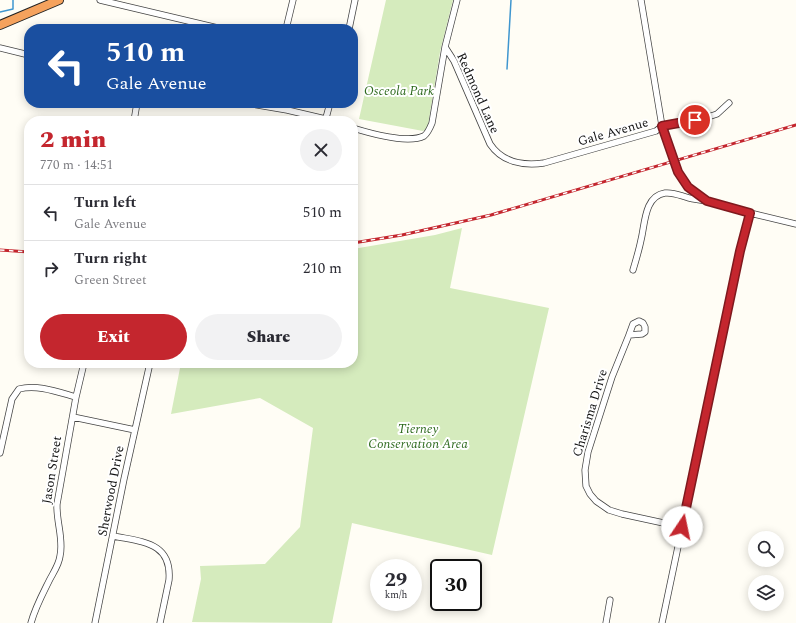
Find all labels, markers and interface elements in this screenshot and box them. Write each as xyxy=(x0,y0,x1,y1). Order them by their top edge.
text: 510 m xyxy=(106,31,185,74)
icon: left xyxy=(40,40,92,92)
street label: Redmond Lane xyxy=(451,49,505,137)
text: Gale Avenue xyxy=(106,70,206,97)
park label: Osceola Park xyxy=(364,81,434,101)
pin xyxy=(678,103,712,137)
icon: arrive xyxy=(684,109,706,131)
street label: Gale Avenue xyxy=(575,112,651,152)
text: 2 min xyxy=(40,122,106,158)
button: close xyxy=(300,129,342,171)
text: 770 m · 14:51 xyxy=(40,155,113,175)
text: Turn left xyxy=(74,191,136,214)
text: 510 m xyxy=(303,201,342,224)
icon: left xyxy=(40,202,62,224)
text: Gale Avenue xyxy=(74,214,147,234)
text: Turn right xyxy=(74,247,147,270)
text: 210 m xyxy=(303,257,342,280)
icon: right xyxy=(40,258,62,280)
text: Green Street xyxy=(74,270,147,290)
button: Exit xyxy=(40,314,187,360)
button: Share xyxy=(195,314,342,360)
street label: Charisma Drive xyxy=(567,367,613,459)
park label: Tierney Conservation Area xyxy=(368,419,468,454)
street label: Jason Street xyxy=(37,434,67,505)
street label: Sherwood Drive xyxy=(92,444,130,538)
position arrow xyxy=(661,506,703,548)
map controls xyxy=(748,531,784,611)
button: search xyxy=(748,531,784,567)
speed limit sign: 30 xyxy=(430,559,482,611)
text: 29 xyxy=(385,565,407,595)
button: layers xyxy=(748,575,784,611)
text: km/h xyxy=(385,587,407,603)

